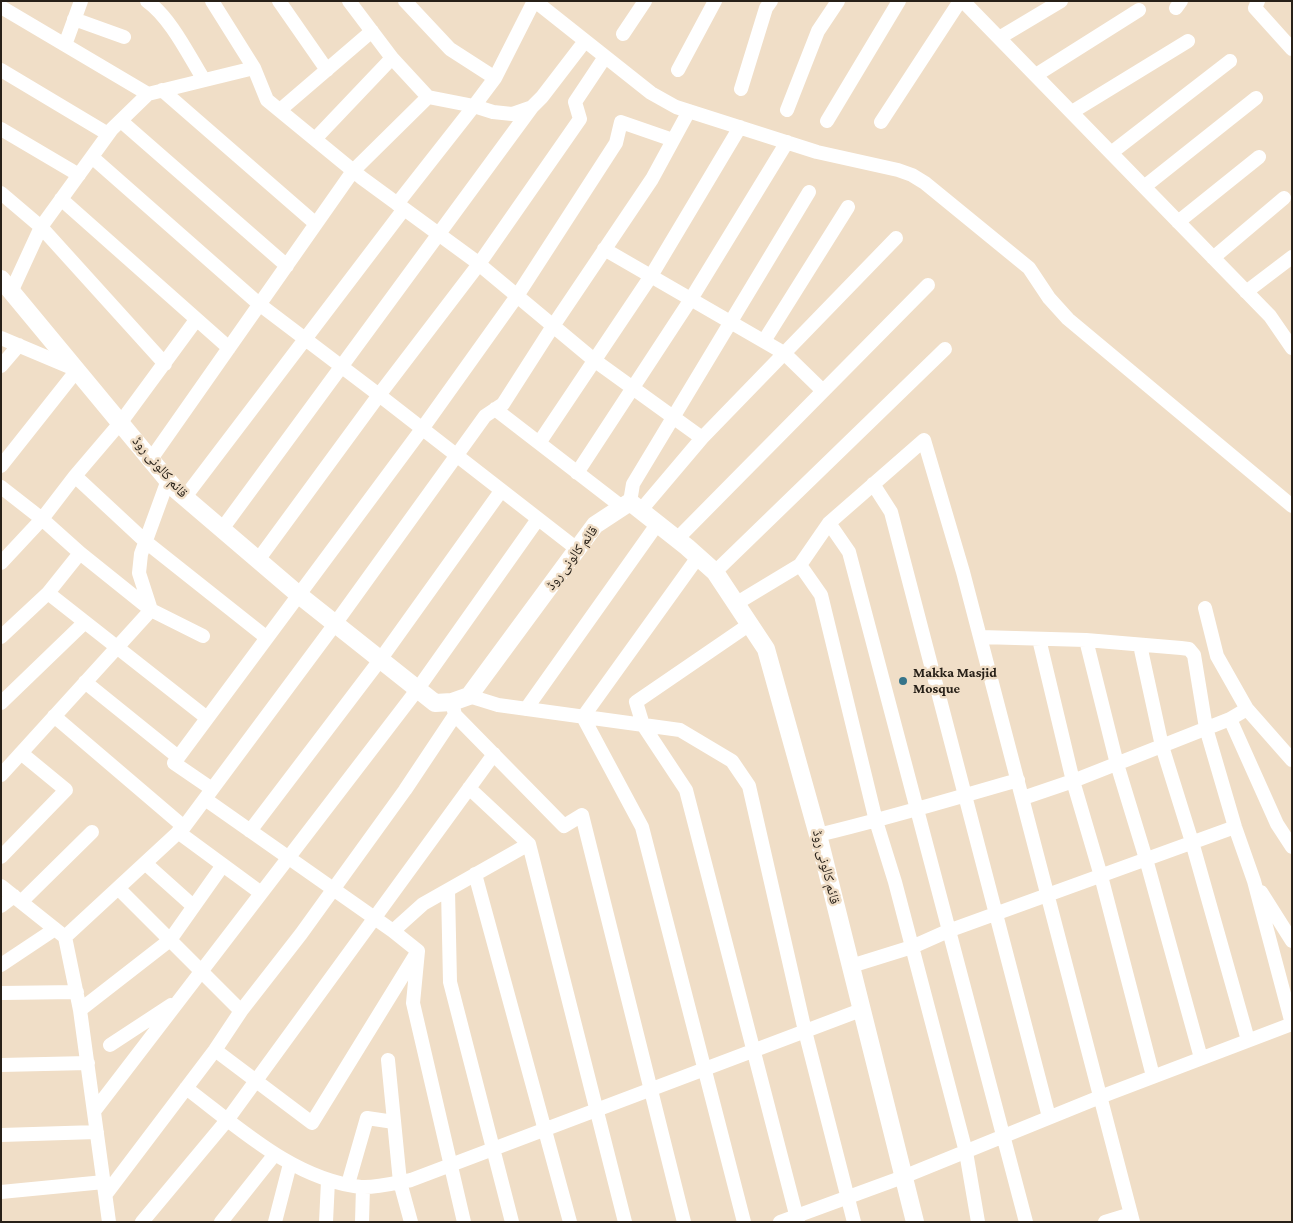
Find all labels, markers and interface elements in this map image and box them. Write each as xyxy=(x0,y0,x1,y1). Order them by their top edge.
street label: قائم کالونی روڈ xyxy=(129,433,191,501)
street label: قائم کالونی روڈ xyxy=(542,523,602,593)
place label: Makka Masjid Mosque xyxy=(913,665,997,698)
marker: Makka Masjid Mosque xyxy=(897,675,909,687)
street label: قائم کالونی روڈ xyxy=(809,828,843,906)

